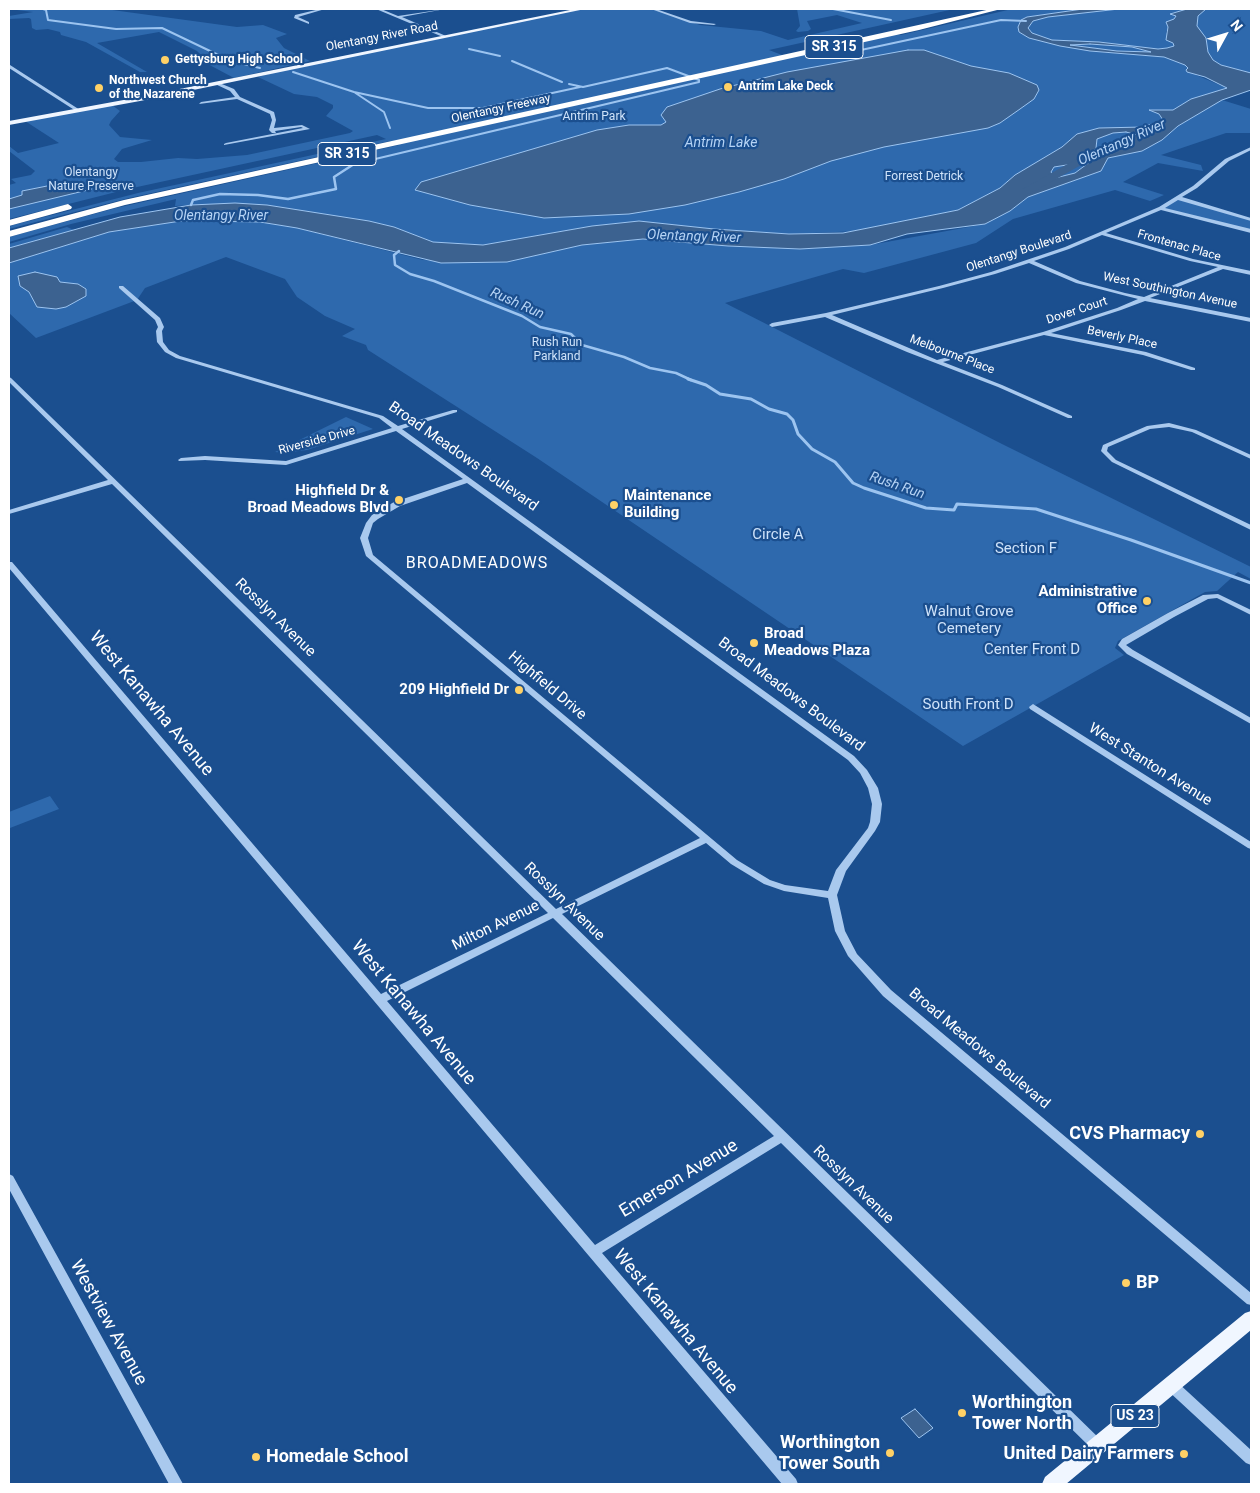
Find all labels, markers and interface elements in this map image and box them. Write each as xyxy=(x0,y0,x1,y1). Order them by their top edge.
north arrow xyxy=(1200,10,1250,60)
text: N xyxy=(1227,17,1246,34)
street label: Olentangy River Road xyxy=(325,19,439,55)
road number: SR 315 xyxy=(805,36,863,58)
place label: Gettysburg High School xyxy=(175,53,303,67)
marker: Gettysburg High School xyxy=(159,54,171,66)
place label: Northwest Church of the Nazarene xyxy=(109,74,207,102)
place label: Antrim Lake Deck xyxy=(738,80,833,94)
marker: Antrim Lake Deck xyxy=(722,81,734,93)
marker: Northwest Church of the Nazarene xyxy=(93,82,105,94)
street label: Olentangy Freeway xyxy=(450,91,552,127)
park label: Antrim Park xyxy=(562,110,626,124)
water label: Olentangy River xyxy=(1076,116,1168,170)
water label: Antrim Lake xyxy=(685,135,757,151)
road number: SR 315 xyxy=(318,142,376,166)
park label: Olentangy Nature Preserve xyxy=(48,166,134,194)
park label: Forrest Detrick xyxy=(885,170,963,184)
water label: Olentangy River xyxy=(174,208,268,224)
water label: Olentangy River xyxy=(647,227,741,247)
street label: Frontenac Place xyxy=(1136,227,1222,265)
street label: Olentangy Boulevard xyxy=(965,228,1073,276)
street label: West Southington Avenue xyxy=(1102,270,1238,312)
water label: Rush Run xyxy=(487,285,547,323)
street label: Dover Court xyxy=(1045,294,1109,328)
street label: Beverly Place xyxy=(1086,324,1158,352)
street label: Melbourne Place xyxy=(908,332,996,378)
park label: Rush Run Parkland xyxy=(532,336,582,364)
street label: Broad Meadows Boulevard xyxy=(385,398,541,516)
street label: Riverside Drive xyxy=(277,424,357,458)
water label: Rush Run xyxy=(867,469,927,503)
place label: Highfield Dr & Broad Meadows Blvd xyxy=(247,482,389,517)
place label: Maintenance Building xyxy=(624,487,711,522)
marker: Highfield Dr & Broad Meadows Blvd xyxy=(393,494,405,506)
marker: Maintenance Building xyxy=(608,499,620,511)
park label: Circle A xyxy=(752,526,804,544)
park label: Section F xyxy=(995,540,1057,558)
district label: BROADMEADOWS xyxy=(404,554,550,574)
street label: Rosslyn Avenue xyxy=(231,575,319,661)
place label: Administrative Office xyxy=(1038,583,1137,618)
marker: Administrative Office xyxy=(1141,595,1153,607)
park label: Walnut Grove Cemetery xyxy=(925,603,1013,638)
place label: Broad Meadows Plaza xyxy=(764,625,870,660)
street label: West Kanawha Avenue xyxy=(84,627,218,781)
street label: Broad Meadows Boulevard xyxy=(714,634,868,756)
marker: Broad Meadows Plaza xyxy=(748,637,760,649)
park label: Center Front D xyxy=(984,641,1080,659)
street label: Highfield Drive xyxy=(504,648,590,724)
place label: 209 Highfield Dr xyxy=(399,681,509,699)
marker: 209 Highfield Dr xyxy=(513,684,525,696)
park label: South Front D xyxy=(923,696,1013,714)
street label: West Stanton Avenue xyxy=(1085,720,1215,810)
street label: Rosslyn Avenue xyxy=(520,859,608,945)
street label: Milton Avenue xyxy=(449,897,543,955)
street label: West Kanawha Avenue xyxy=(346,936,480,1090)
street label: Broad Meadows Boulevard xyxy=(905,985,1053,1113)
place label: CVS Pharmacy xyxy=(1069,1123,1190,1145)
marker: CVS Pharmacy xyxy=(1194,1128,1206,1140)
street label: Emerson Avenue xyxy=(616,1135,742,1223)
street label: Rosslyn Avenue xyxy=(809,1142,897,1228)
street label: West Kanawha Avenue xyxy=(608,1245,742,1399)
street label: Westview Avenue xyxy=(65,1257,151,1389)
place label: BP xyxy=(1136,1272,1159,1294)
marker: BP xyxy=(1120,1277,1132,1289)
place label: Worthington Tower North xyxy=(972,1392,1072,1435)
road number: US 23 xyxy=(1111,1404,1159,1428)
marker: Worthington Tower North xyxy=(956,1407,968,1419)
place label: Worthington Tower South xyxy=(779,1432,880,1475)
place label: United Dairy Farmers xyxy=(1004,1443,1174,1465)
place label: Homedale School xyxy=(266,1446,409,1468)
marker: Worthington Tower South xyxy=(884,1447,896,1459)
marker: United Dairy Farmers xyxy=(1178,1448,1190,1460)
marker: Homedale School xyxy=(250,1451,262,1463)

